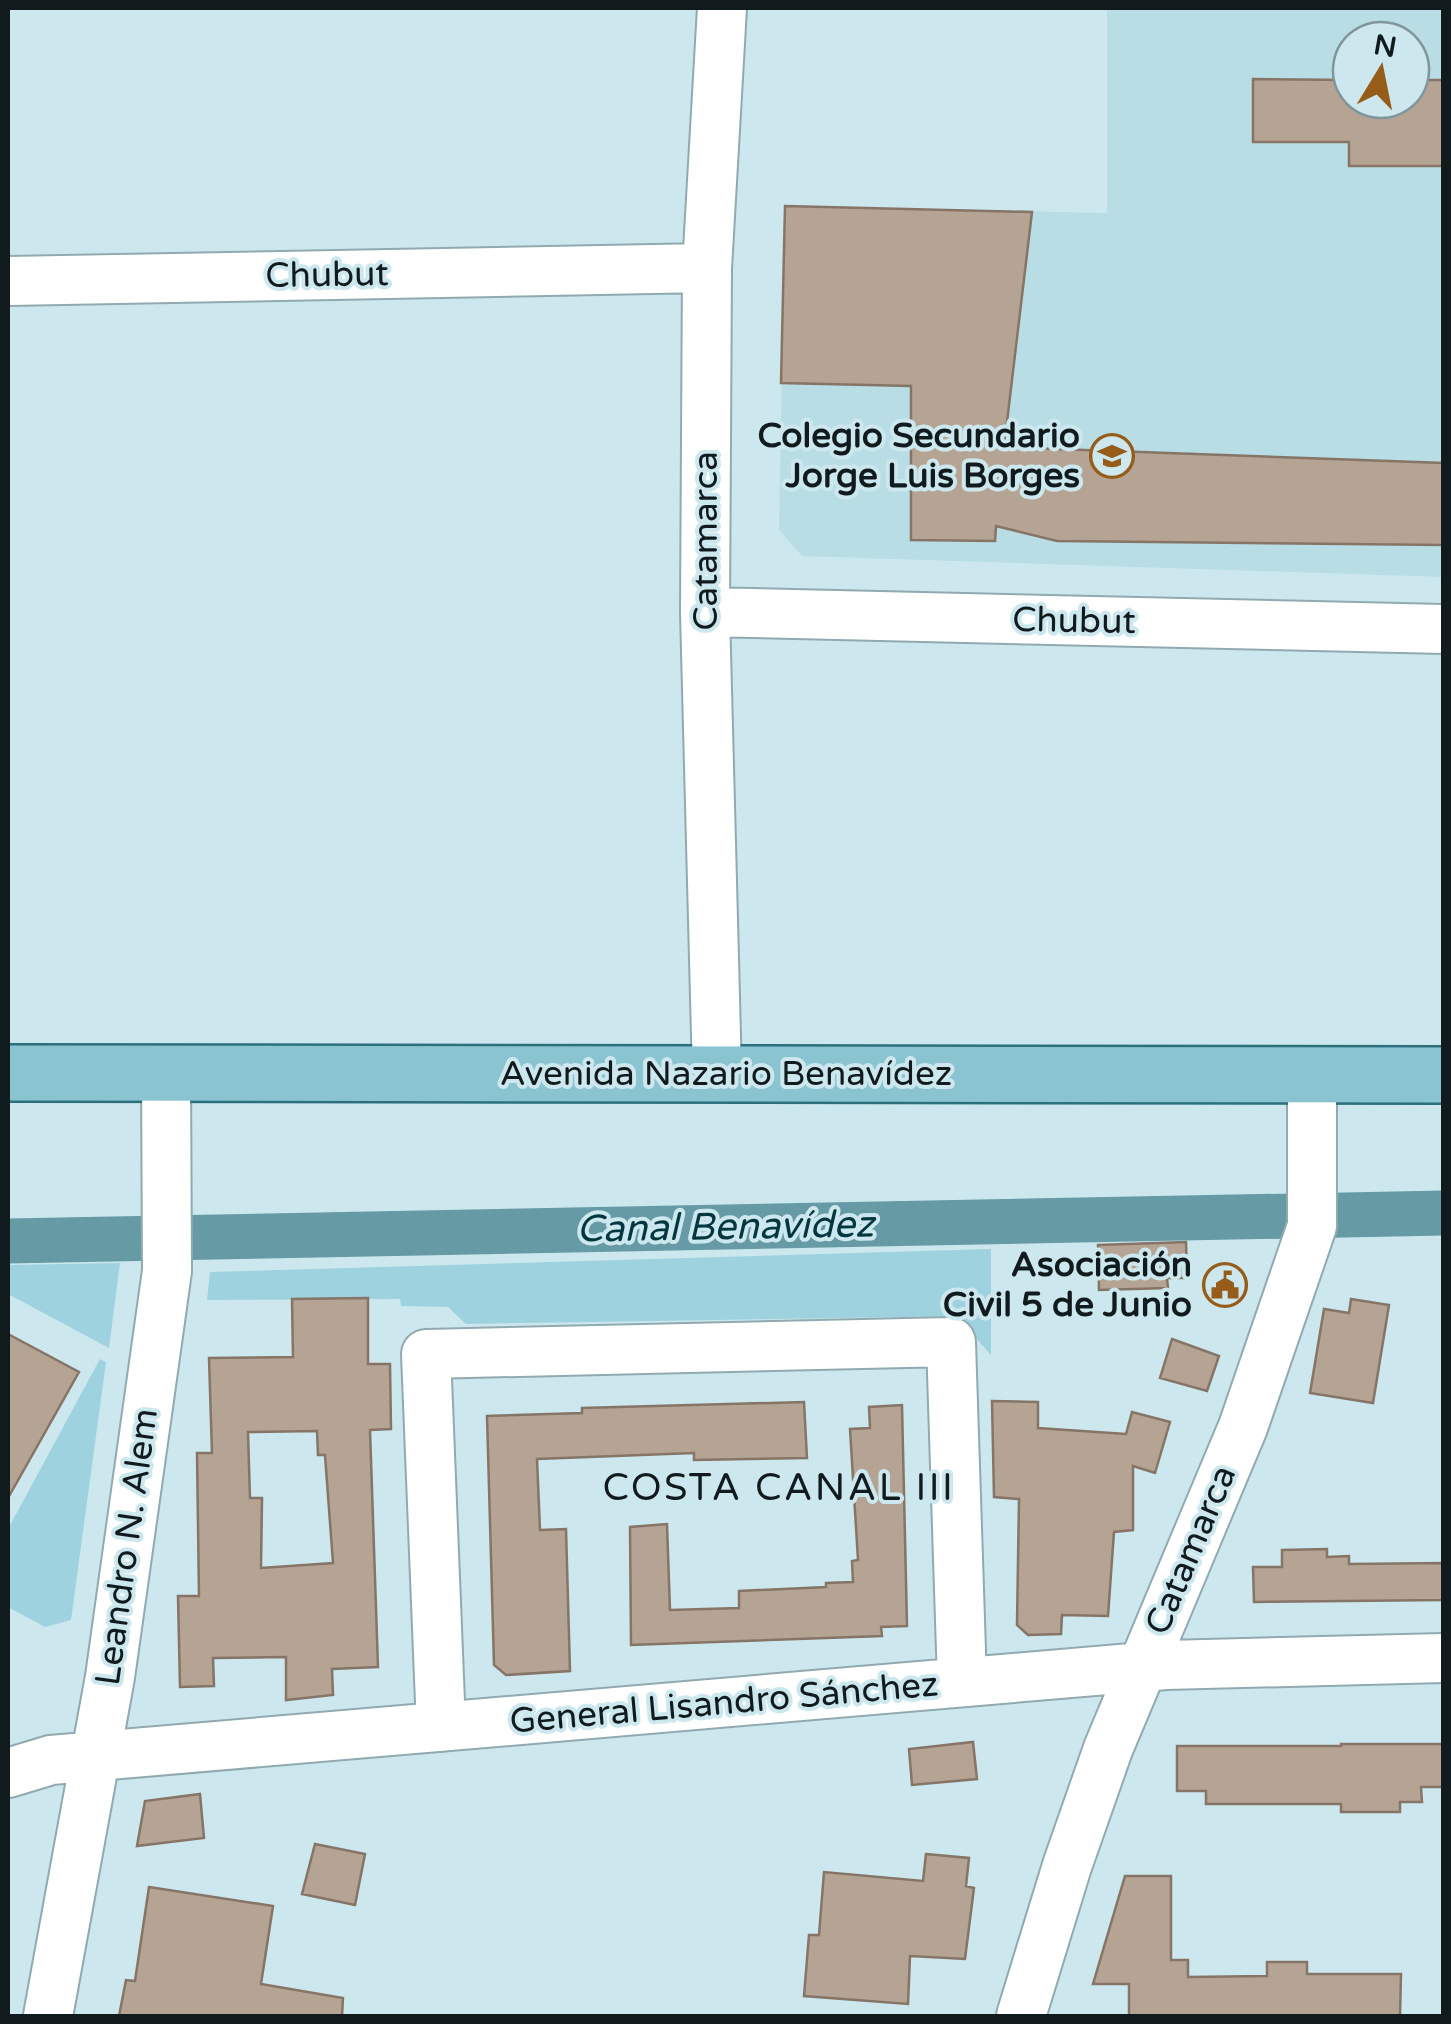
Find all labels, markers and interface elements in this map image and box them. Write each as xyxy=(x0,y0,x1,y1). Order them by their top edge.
north arrow xyxy=(1331,20,1431,120)
text: N xyxy=(1371,28,1399,65)
street label: Chubut xyxy=(265,253,389,297)
place label: Colegio Secundario Jorge Luis Borges xyxy=(757,415,1080,497)
school or university icon: Colegio Secundario Jorge Luis Borges xyxy=(1089,433,1135,479)
street label: Catamarca xyxy=(685,451,727,631)
street label: Chubut xyxy=(1012,599,1136,643)
street label: Avenida Nazario Benavídez xyxy=(500,1053,952,1095)
water label: Canal Benavídez xyxy=(576,1201,877,1253)
place label: Asociación Civil 5 de Junio xyxy=(943,1244,1192,1326)
public building icon: Asociación Civil 5 de Junio xyxy=(1202,1262,1248,1308)
street label: Leandro N. Alem xyxy=(87,1406,167,1688)
street label: Catamarca xyxy=(1137,1459,1245,1641)
district label: COSTA CANAL III xyxy=(603,1465,955,1511)
street label: General Lisandro Sánchez xyxy=(508,1663,940,1743)

